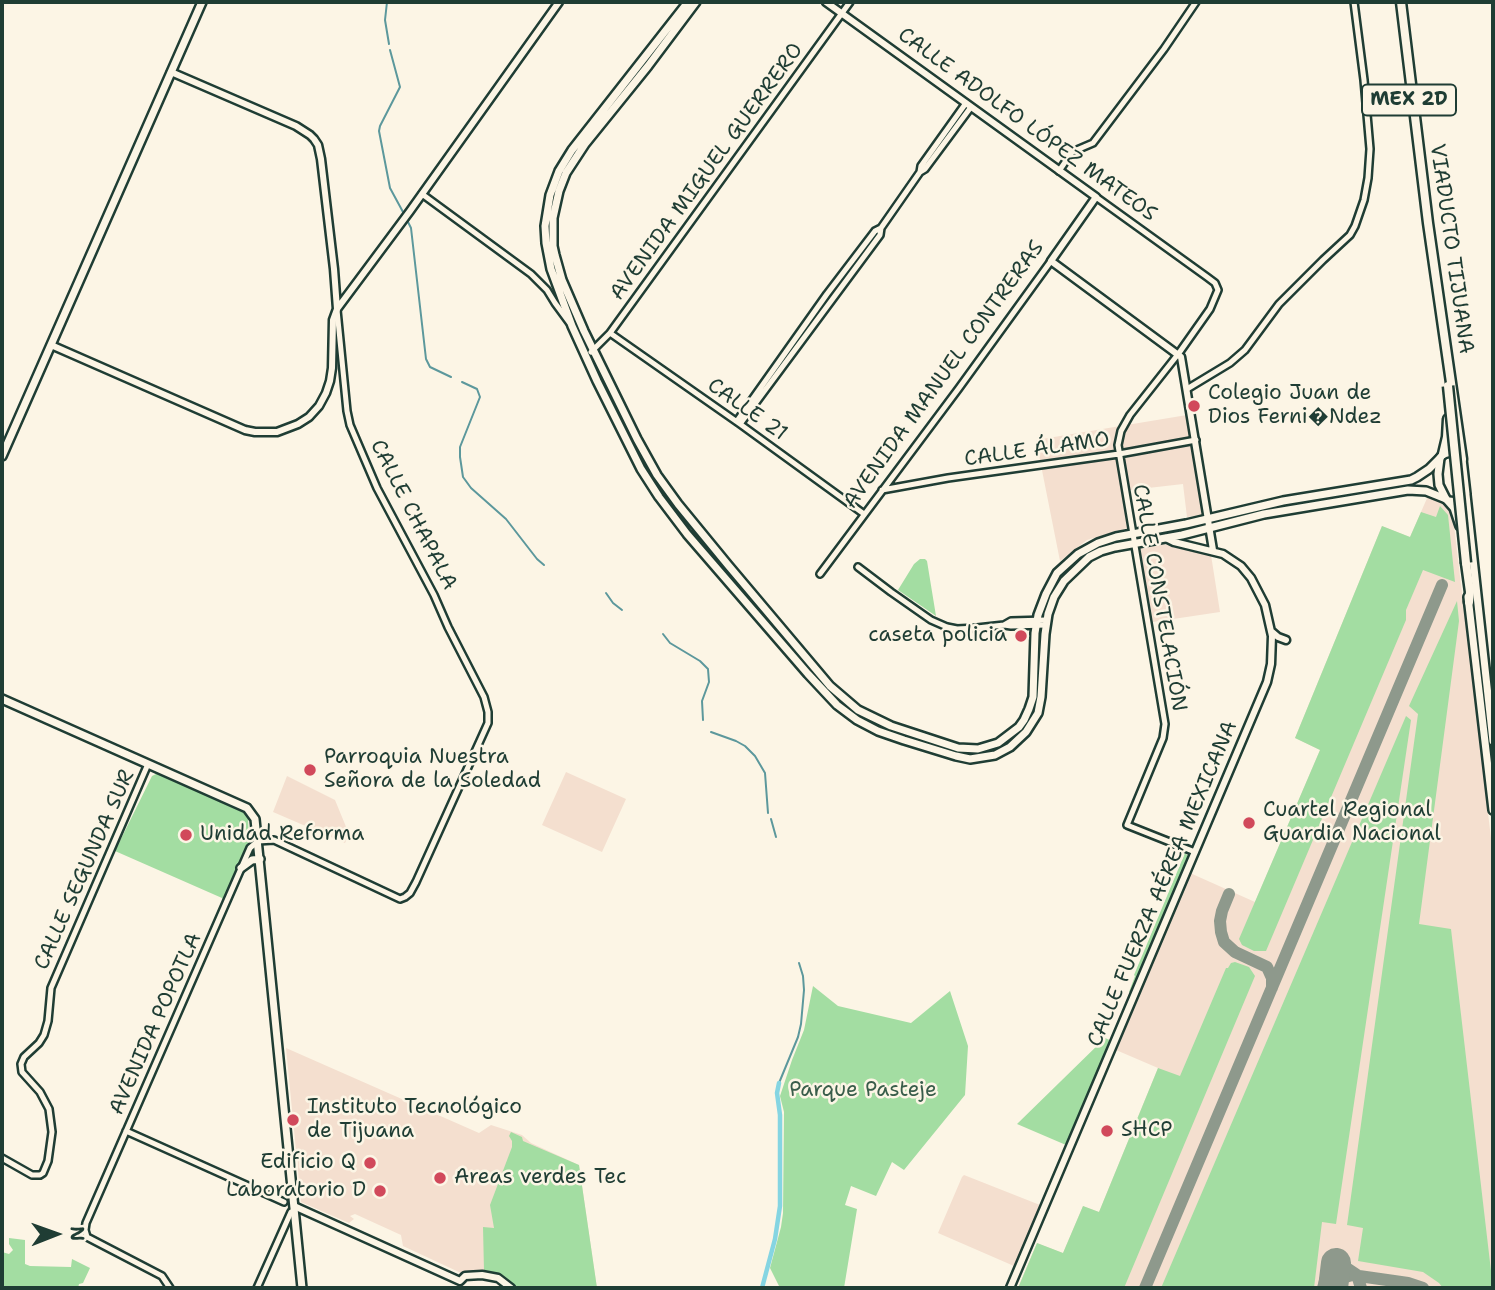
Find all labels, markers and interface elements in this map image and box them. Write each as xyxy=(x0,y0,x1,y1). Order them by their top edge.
street label: CALLE ADOLFO LÓPEZ MATEOS xyxy=(893,23,1161,227)
street label: AVENIDA MIGUEL GUERRERO xyxy=(605,38,809,306)
road number: MEX 2D xyxy=(1362,85,1456,116)
street label: VIADUCTO TIJUANA xyxy=(1424,142,1478,356)
street label: AVENIDA MANUEL CONTRERAS xyxy=(838,236,1050,514)
street label: CALLE 21 xyxy=(702,373,792,447)
place label: Colegio Juan de Dios Ferni�Ndez xyxy=(1208,381,1382,431)
marker: Colegio Juan de Dios Ferni�Ndez xyxy=(1186,398,1202,414)
street label: CALLE ÁLAMO xyxy=(963,427,1111,473)
street label: CALLE CHAPALA xyxy=(364,436,462,594)
street label: CALLE CONSTELACIÓN xyxy=(1127,482,1191,714)
place label: caseta policia xyxy=(868,623,1007,649)
marker: caseta policia xyxy=(1013,628,1029,644)
street label: CALLE FUERZA AÉREA MEXICANA xyxy=(1083,717,1243,1051)
place label: Parroquia Nuestra Señora de la Soledad xyxy=(324,745,541,795)
marker: Parroquia Nuestra Señora de la Soledad xyxy=(302,762,318,778)
street label: CALLE SEGUNDA SUR xyxy=(30,766,140,974)
place label: Cuartel Regional Guardia Nacional xyxy=(1263,798,1441,848)
marker: Cuartel Regional Guardia Nacional xyxy=(1241,815,1257,831)
place label: Unidad Reforma xyxy=(200,822,364,848)
marker: Unidad Reforma xyxy=(178,827,194,843)
street label: AVENIDA POPOTLA xyxy=(105,929,207,1119)
park label: Parque Pasteje xyxy=(789,1078,937,1104)
place label: Instituto Tecnológico de Tijuana xyxy=(307,1095,522,1145)
marker: Instituto Tecnológico de Tijuana xyxy=(285,1112,301,1128)
place label: SHCP xyxy=(1121,1118,1173,1144)
marker: SHCP xyxy=(1099,1123,1115,1139)
place label: Edificio Q xyxy=(260,1150,356,1176)
marker: Edificio Q xyxy=(362,1155,378,1171)
place label: Areas verdes Tec xyxy=(454,1165,627,1191)
marker: Areas verdes Tec xyxy=(432,1170,448,1186)
place label: Laboratorio D xyxy=(226,1178,366,1204)
marker: Laboratorio D xyxy=(372,1183,388,1199)
north arrow xyxy=(21,1199,91,1269)
text: N xyxy=(65,1226,90,1241)

